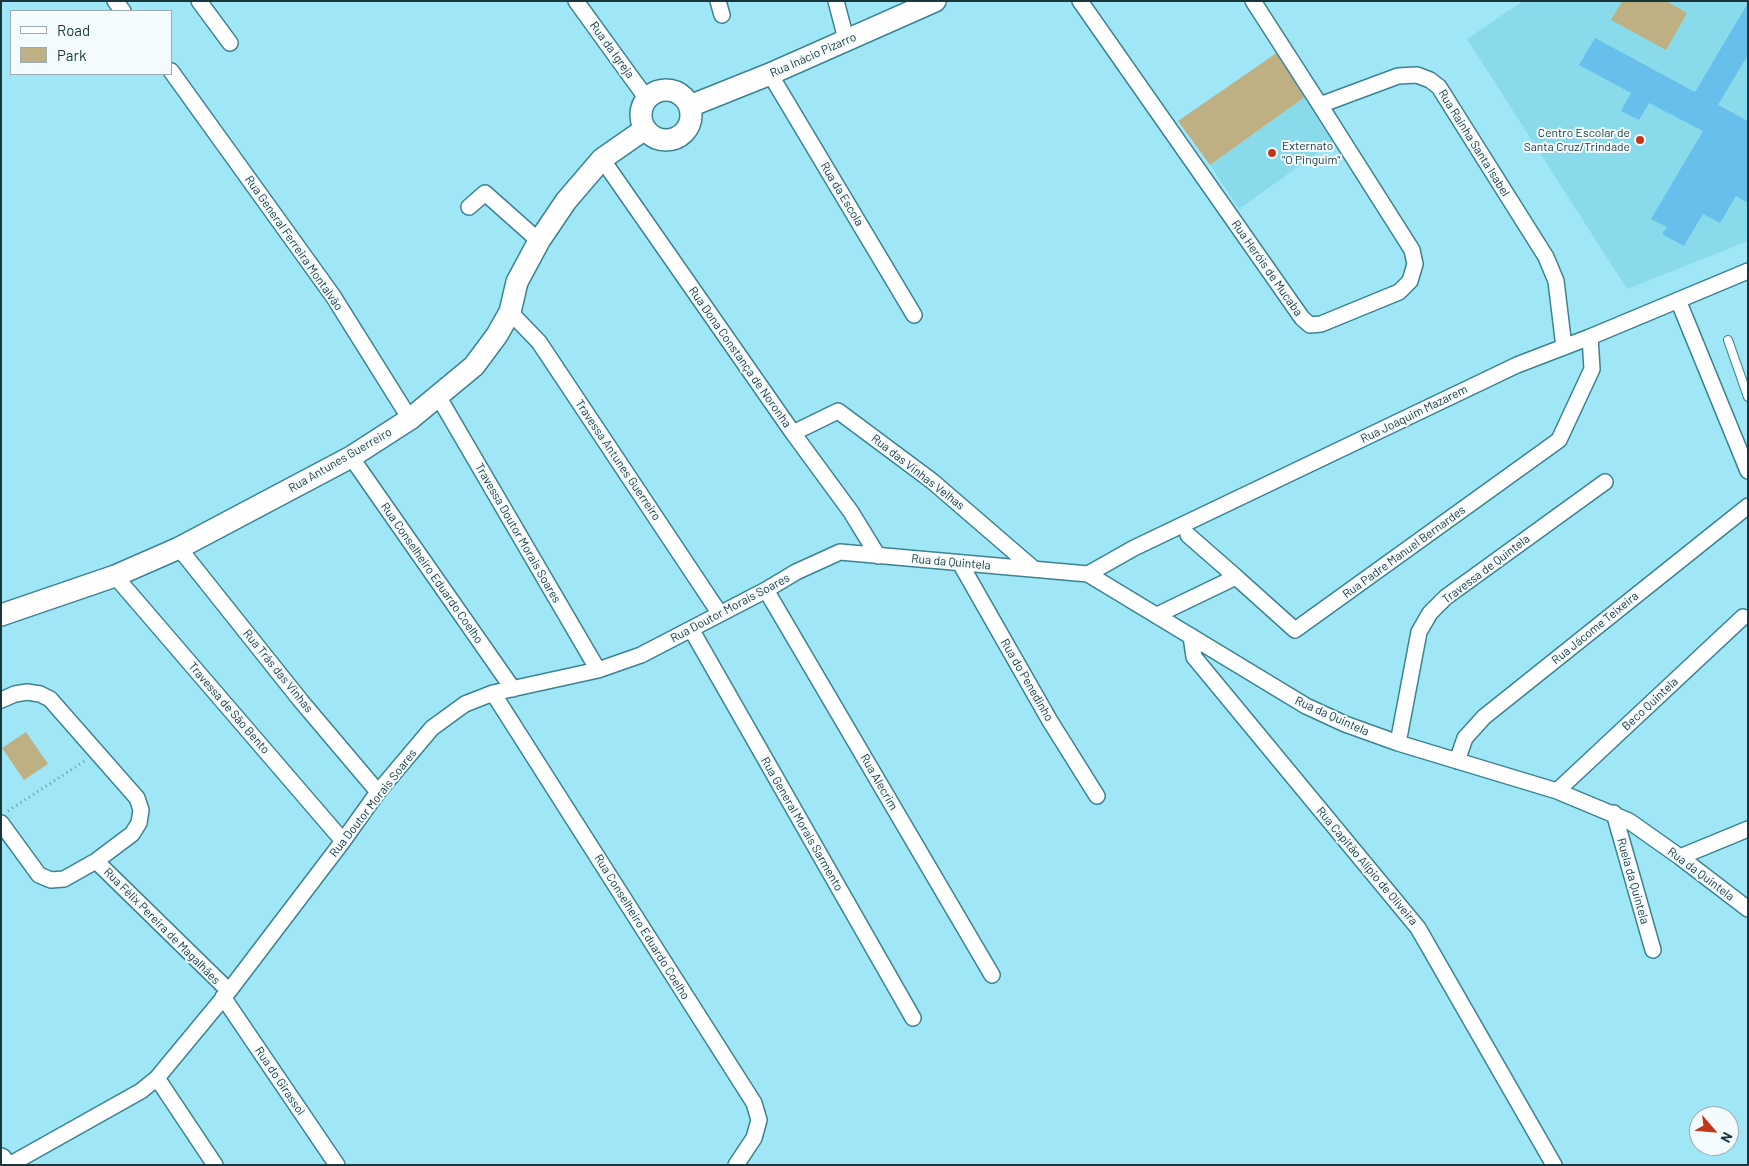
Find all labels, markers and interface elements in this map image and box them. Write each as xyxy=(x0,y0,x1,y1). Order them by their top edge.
legend xyxy=(10,10,172,75)
street label: Rua da Igreja xyxy=(587,19,637,81)
text: Road xyxy=(57,21,90,39)
street label: Rua Inácio Pizarro xyxy=(768,30,858,80)
text: Park xyxy=(57,46,86,64)
street label: Rua Rainha Santa Isabel xyxy=(1435,87,1513,199)
place label: Centro Escolar de Santa Cruz/Trindade xyxy=(1524,126,1630,154)
marker: Centro Escolar de Santa Cruz/Trindade xyxy=(1634,134,1646,146)
place label: Externato "O Pinguim" xyxy=(1282,139,1340,167)
marker: Externato "O Pinguim" xyxy=(1266,147,1278,159)
street label: Rua da Escola xyxy=(817,159,867,229)
street label: Rua General Ferreira Montalvão xyxy=(242,173,346,313)
street label: Rua Heróis de Mucaba xyxy=(1228,217,1306,319)
street label: Rua Dona Constança de Noronha xyxy=(686,284,794,430)
street label: Rua Joaquim Mazarem xyxy=(1358,382,1470,446)
street label: Travessa Antunes Guerreiro xyxy=(572,397,664,523)
street label: Rua Antunes Guerreiro xyxy=(286,425,394,495)
street label: Rua das Vinhas Velhas xyxy=(868,431,968,513)
street label: Travessa Doutor Morais Soares xyxy=(472,461,564,605)
street label: Rua Conselheiro Eduardo Coelho xyxy=(378,500,486,646)
street label: Rua Padre Manuel Bernardes xyxy=(1340,503,1468,601)
street label: Travessa de Quintela xyxy=(1439,531,1533,607)
street label: Rua da Quintela xyxy=(911,551,991,573)
street label: Rua Doutor Morais Soares xyxy=(668,570,792,646)
street label: Rua Jácome Teixeira xyxy=(1549,589,1641,667)
street label: Rua Trás das Vinhas xyxy=(240,626,316,716)
street label: Rua do Penedinho xyxy=(998,636,1056,724)
street label: Travessa de São Bento xyxy=(185,659,273,757)
street label: Beco Quintela xyxy=(1619,674,1681,734)
street label: Rua da Quintela xyxy=(1293,693,1371,739)
street label: Rua Doutor Morais Soares xyxy=(326,746,420,860)
street label: Rua Alecrim xyxy=(857,751,901,813)
street label: Rua General Morais Sarmento xyxy=(758,754,846,894)
street label: Rua Capitão Alípio de Oliveira xyxy=(1313,804,1421,928)
street label: Ruela da Quintela xyxy=(1614,836,1652,926)
street label: Rua da Quintela xyxy=(1665,844,1737,904)
street label: Rua Conselheiro Eduardo Coelho xyxy=(591,852,693,1002)
street label: Rua Félix Pereira de Magalhães xyxy=(101,865,223,987)
street label: Rua do Girassol xyxy=(252,1044,308,1118)
north arrow xyxy=(1689,1106,1739,1156)
text: N xyxy=(1717,1130,1737,1146)

